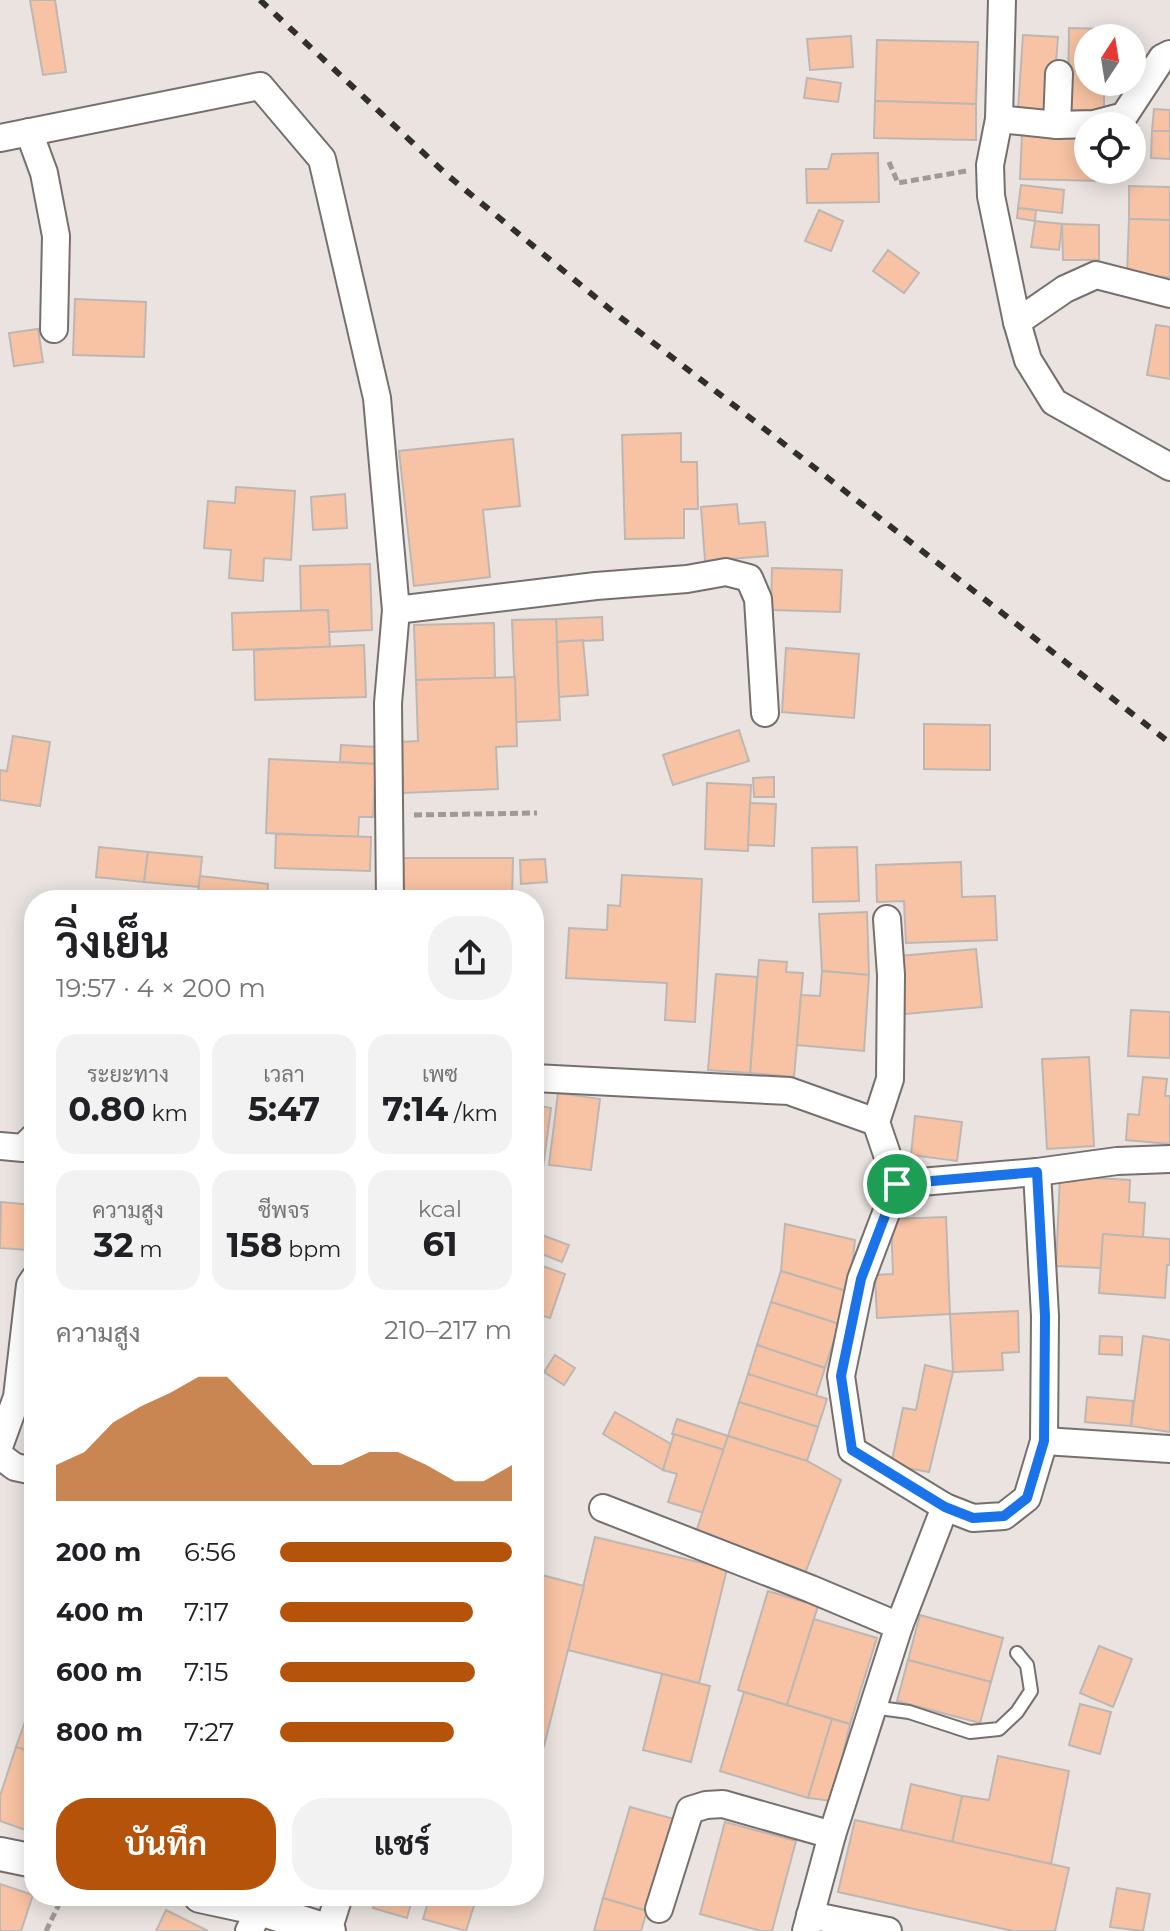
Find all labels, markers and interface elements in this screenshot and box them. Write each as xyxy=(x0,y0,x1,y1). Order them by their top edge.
north arrow xyxy=(1074,24,1146,96)
map controls xyxy=(1074,24,1146,184)
button: locate xyxy=(1074,112,1146,184)
text: วิ่งเย็น xyxy=(56,915,170,969)
button: share xyxy=(428,916,512,1000)
text: 19:57 · 4 × 200 m xyxy=(56,972,266,1004)
text: ระยะทาง xyxy=(87,1061,169,1088)
text: เวลา xyxy=(263,1061,305,1088)
text: เพซ xyxy=(422,1061,458,1088)
text: 0.80 xyxy=(68,1088,146,1130)
text: 5:47 xyxy=(248,1088,320,1130)
text: 7:14 xyxy=(382,1088,448,1130)
text: km xyxy=(146,1100,188,1127)
text: /km xyxy=(448,1100,498,1127)
pin xyxy=(863,1150,931,1218)
icon: arrive xyxy=(875,1162,919,1206)
text: kcal xyxy=(418,1196,462,1223)
text: ความสูง xyxy=(92,1197,164,1224)
text: ชีพจร xyxy=(258,1197,310,1224)
text: 61 xyxy=(423,1223,458,1265)
text: 32 xyxy=(93,1224,133,1266)
text: 158 xyxy=(227,1224,283,1266)
text: m xyxy=(133,1236,163,1263)
text: bpm xyxy=(283,1236,341,1263)
text: 210–217 m xyxy=(384,1314,512,1346)
text: ความสูง xyxy=(56,1317,140,1349)
text: 200 m xyxy=(56,1536,141,1568)
text: 6:56 xyxy=(184,1536,236,1568)
text: 400 m xyxy=(56,1596,144,1628)
text: 7:17 xyxy=(184,1596,229,1628)
text: 600 m xyxy=(56,1656,143,1688)
text: 7:15 xyxy=(184,1656,228,1688)
text: 800 m xyxy=(56,1716,143,1748)
text: 7:27 xyxy=(184,1716,234,1748)
button: บันทึก xyxy=(56,1798,276,1890)
button: แชร์ xyxy=(292,1798,512,1890)

